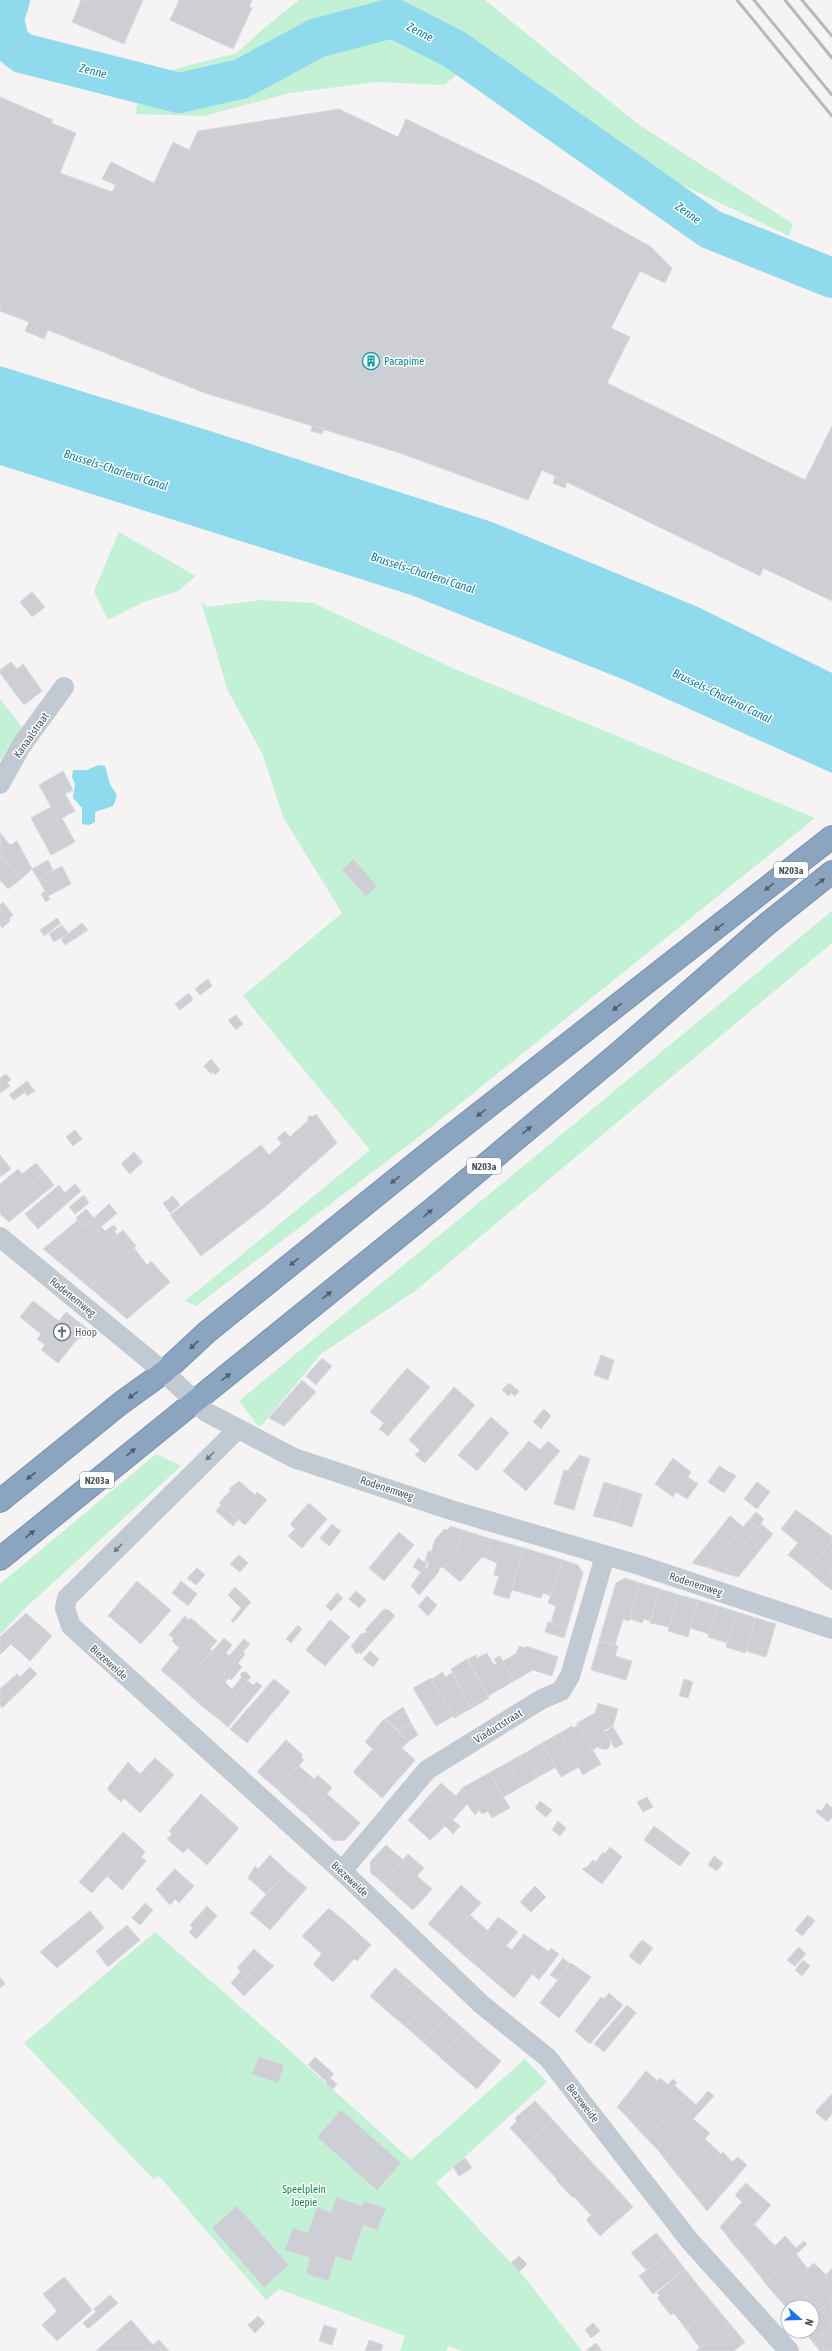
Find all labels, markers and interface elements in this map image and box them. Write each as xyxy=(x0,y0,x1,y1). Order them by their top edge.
water label: Zenne xyxy=(404,19,436,45)
water label: Zenne xyxy=(78,61,109,81)
water label: Zenne xyxy=(673,199,704,227)
building icon: Pacapime xyxy=(361,351,381,371)
place label: Pacapime xyxy=(384,355,424,367)
water label: Brussels–Charleroi Canal xyxy=(62,447,170,493)
water label: Brussels–Charleroi Canal xyxy=(369,550,477,596)
water label: Brussels–Charleroi Canal xyxy=(670,666,774,726)
street label: Kanaalstraat xyxy=(11,710,51,760)
road number: N203a xyxy=(774,862,808,878)
one-way arrow xyxy=(814,878,825,886)
one-way arrow xyxy=(763,883,774,892)
one-way arrow xyxy=(713,922,724,931)
one-way arrow xyxy=(611,1003,622,1012)
one-way arrow xyxy=(475,1108,486,1117)
one-way arrow xyxy=(522,1125,533,1134)
road number: N203a xyxy=(467,1158,501,1174)
one-way arrow xyxy=(390,1176,401,1185)
one-way arrow xyxy=(422,1209,433,1217)
one-way arrow xyxy=(289,1258,300,1266)
street label: Rodenemweg xyxy=(48,1275,98,1319)
one-way arrow xyxy=(321,1291,332,1299)
church icon: Hoop xyxy=(52,1322,72,1342)
place label: Hoop xyxy=(75,1326,97,1338)
one-way arrow xyxy=(189,1340,199,1350)
one-way arrow xyxy=(220,1372,231,1381)
one-way arrow xyxy=(127,1391,138,1399)
one-way arrow xyxy=(126,1448,137,1457)
one-way arrow xyxy=(206,1451,215,1461)
one-way arrow xyxy=(26,1472,37,1480)
road number: N203a xyxy=(80,1472,114,1488)
street label: Rodenemweg xyxy=(359,1474,415,1502)
one-way arrow xyxy=(25,1530,36,1539)
one-way arrow xyxy=(113,1543,123,1553)
street label: Rodenemweg xyxy=(668,1570,724,1598)
street label: Biezeweide xyxy=(88,1642,130,1682)
street label: Viaductstraat xyxy=(472,1707,524,1745)
street label: Biezeweide xyxy=(329,1859,371,1899)
street label: Biezeweide xyxy=(564,2081,602,2125)
park label: Speelplein Joepie xyxy=(282,2183,326,2208)
north arrow xyxy=(780,2299,820,2339)
text: N xyxy=(803,2317,816,2328)

